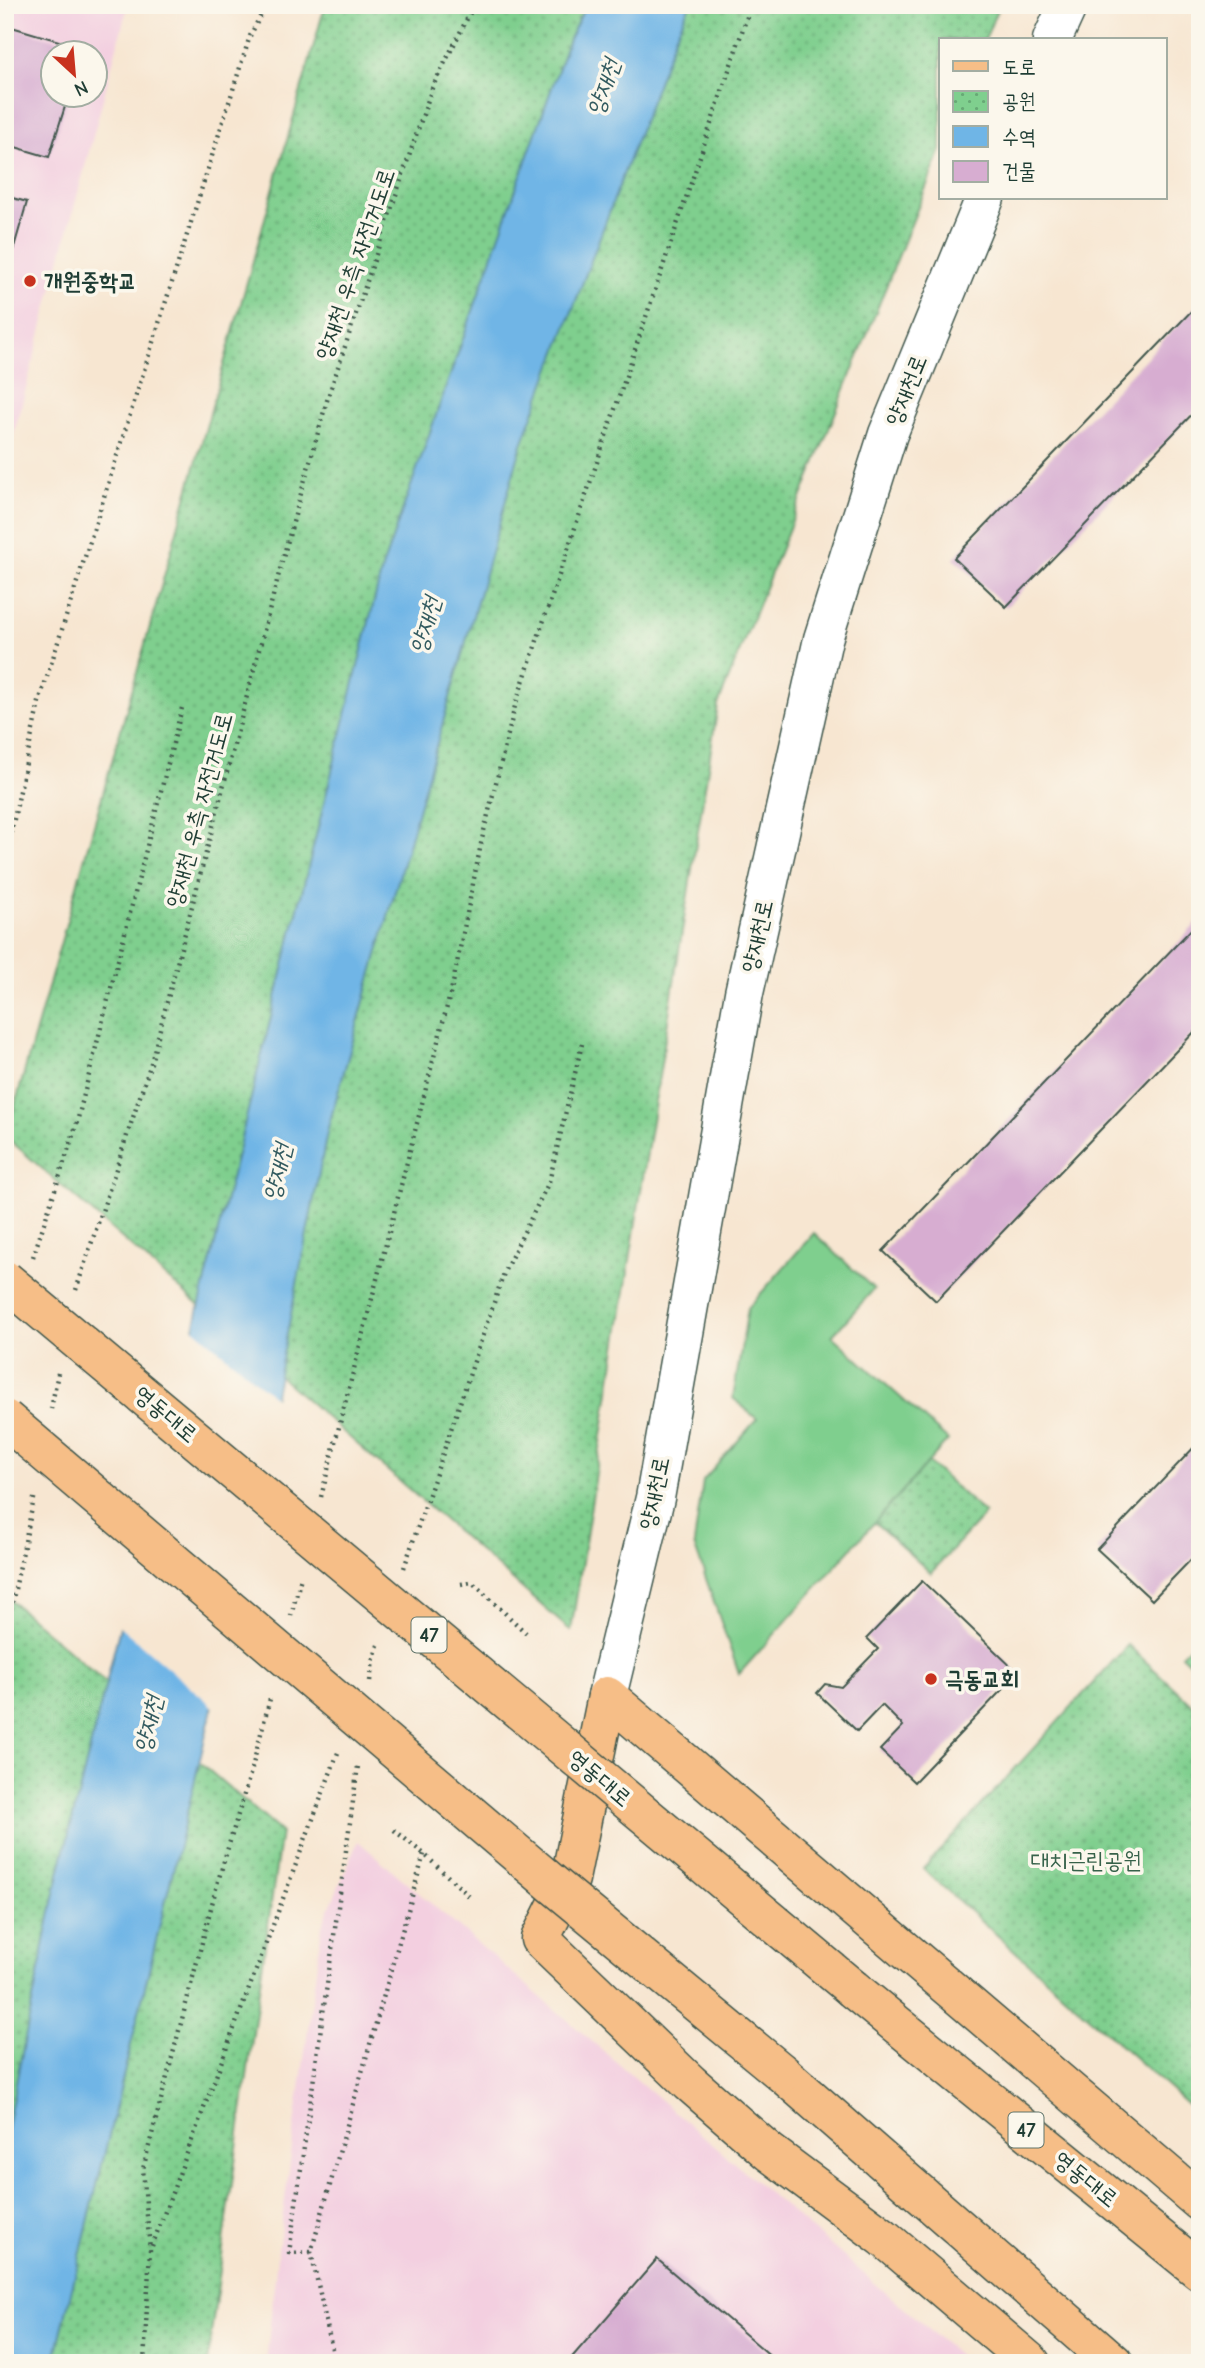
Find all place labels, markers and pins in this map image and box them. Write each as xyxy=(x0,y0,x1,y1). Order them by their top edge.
place label: 개원중학교 xyxy=(44,268,137,295)
marker: 개원중학교 xyxy=(22,273,38,289)
place label: 극동교회 xyxy=(945,1666,1019,1693)
marker: 극동교회 xyxy=(923,1671,939,1687)

